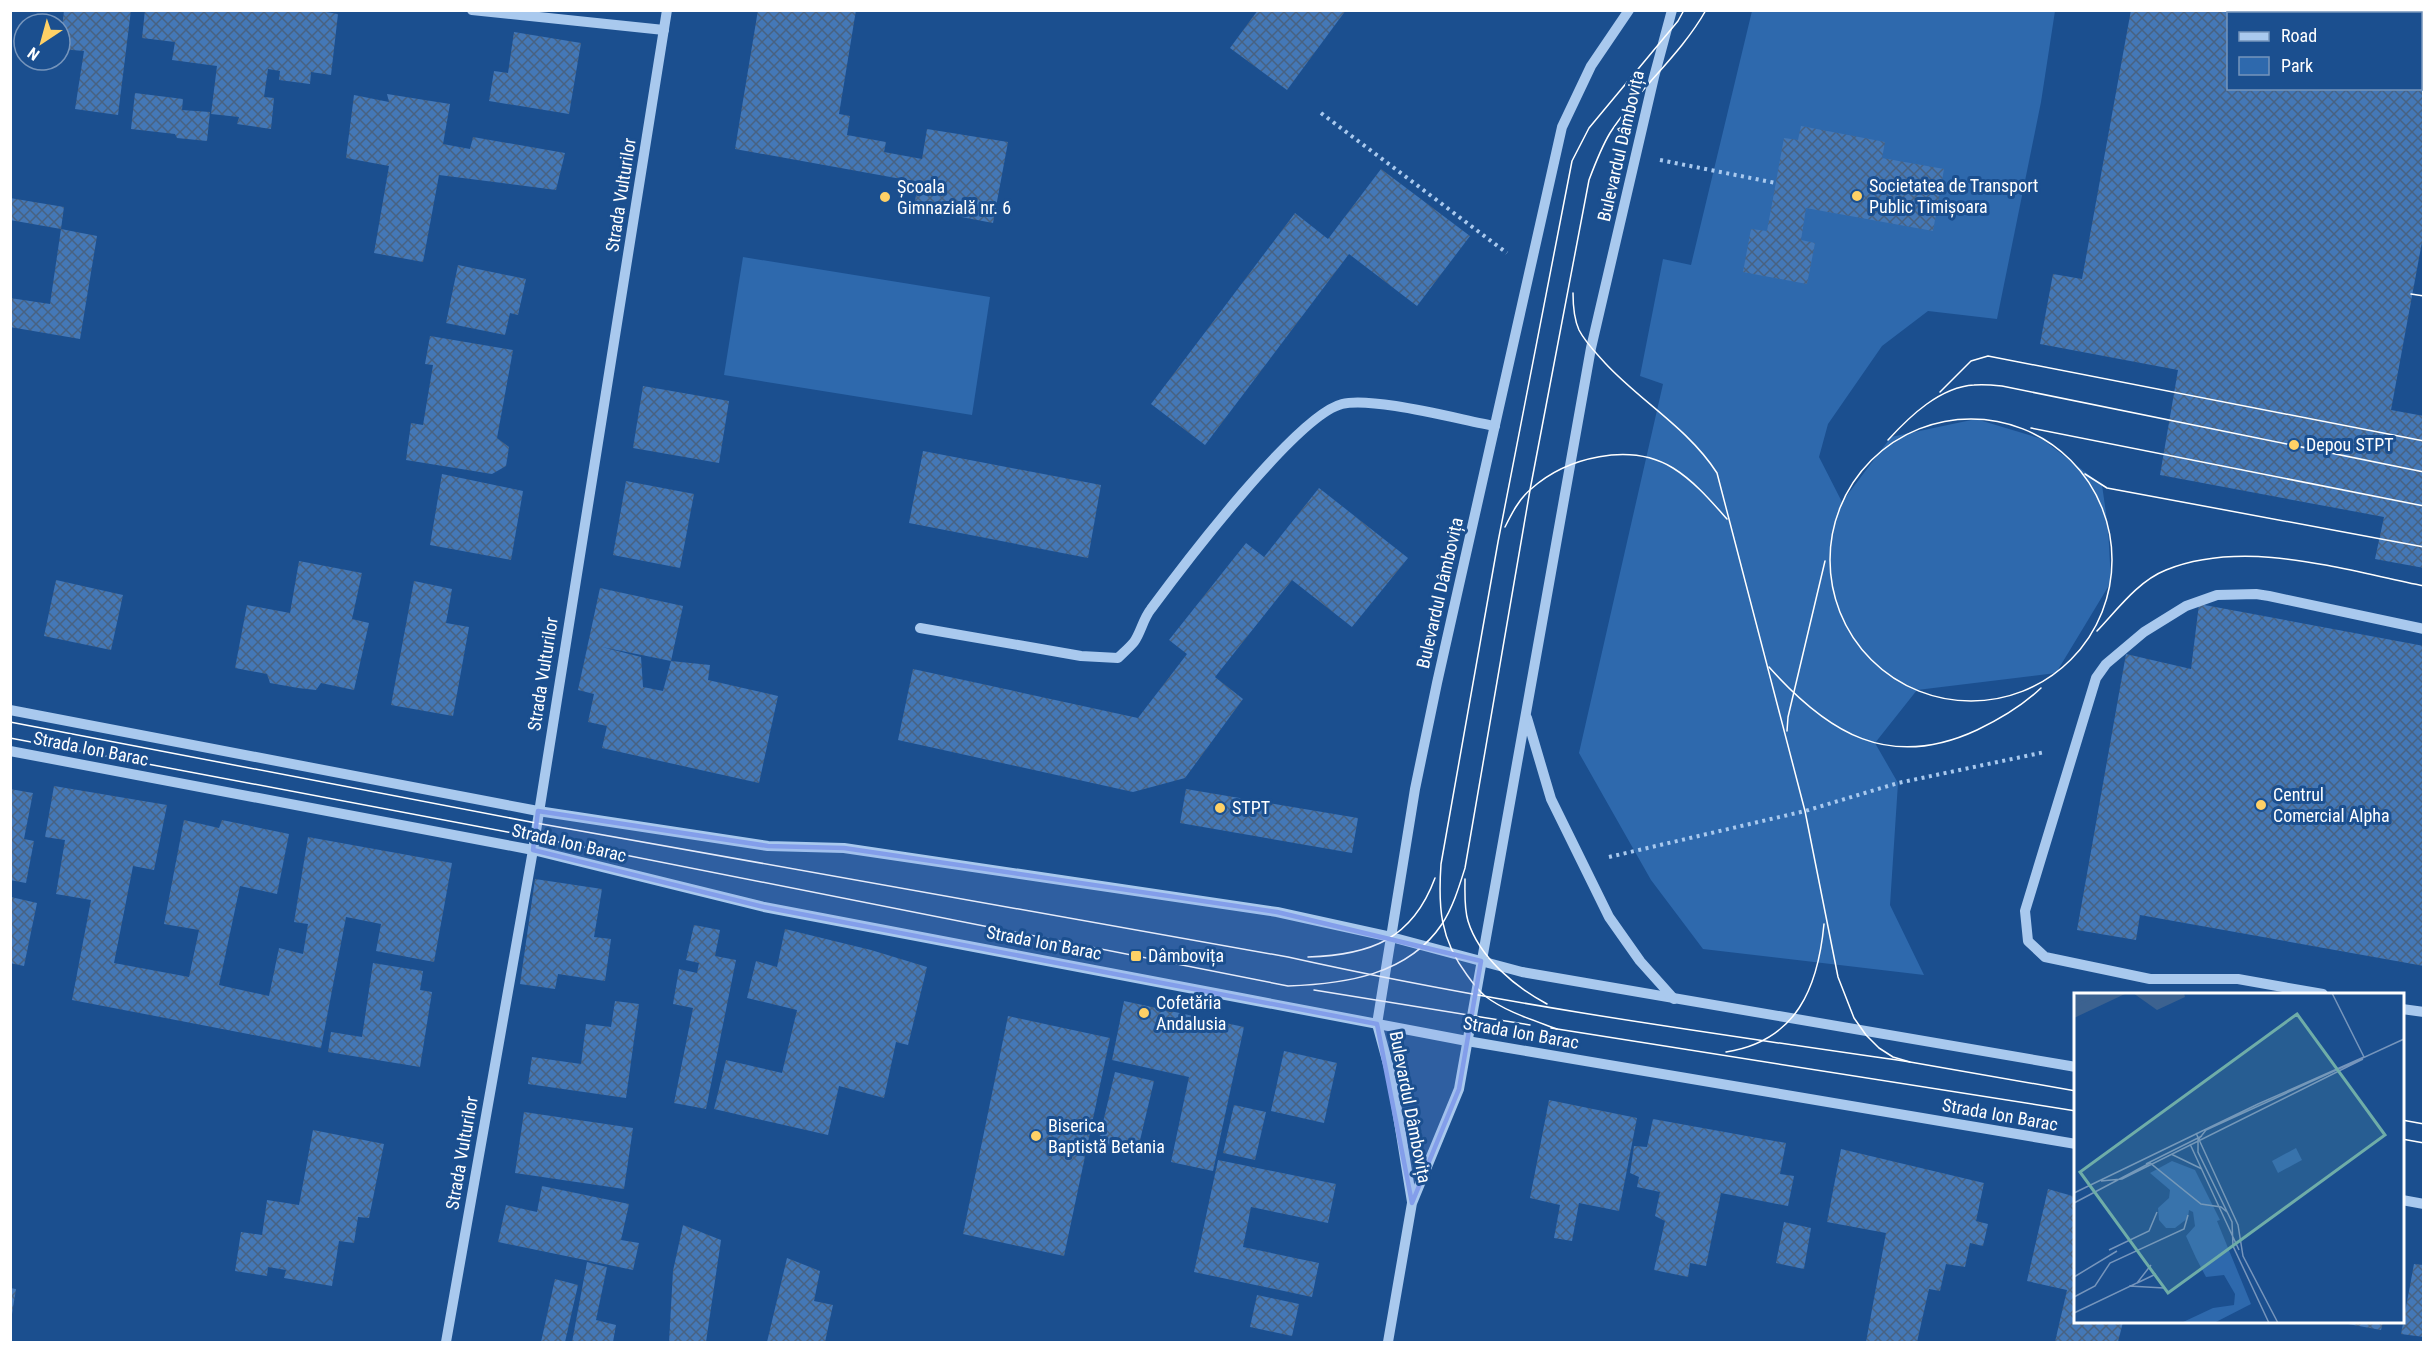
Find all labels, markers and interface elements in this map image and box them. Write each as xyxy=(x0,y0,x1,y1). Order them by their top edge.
north arrow xyxy=(12,12,72,72)
legend xyxy=(2227,12,2422,90)
text: Road xyxy=(2281,25,2317,46)
text: N xyxy=(24,43,43,64)
text: Park xyxy=(2281,55,2313,76)
street label: Bulevardul Dâmbovița xyxy=(1593,68,1649,224)
street label: Strada Vulturilor xyxy=(601,136,640,253)
place label: Societatea de Transport Public Timișoara xyxy=(1869,175,2038,218)
place label: Școala Gimnazială nr. 6 xyxy=(897,176,1011,218)
marker: Societatea de Transport Public Timișoara xyxy=(1850,189,1864,203)
marker: Școala Gimnazială nr. 6 xyxy=(878,190,892,204)
place label: Depou STPT xyxy=(2306,434,2394,455)
marker: Depou STPT xyxy=(2287,438,2301,452)
street label: Bulevardul Dâmbovița xyxy=(1412,515,1468,671)
street label: Strada Vulturilor xyxy=(523,615,562,732)
street label: Strada Ion Barac xyxy=(32,727,151,770)
place label: Centrul Comercial Alpha xyxy=(2273,784,2390,826)
place label: STPT xyxy=(1232,797,1270,818)
marker: Centrul Comercial Alpha xyxy=(2254,798,2268,812)
marker: STPT xyxy=(1213,801,1227,815)
street label: Strada Ion Barac xyxy=(510,819,628,866)
street label: Strada Ion Barac xyxy=(985,921,1104,964)
place label: Dâmbovița xyxy=(1148,945,1224,967)
marker: Dâmbovița xyxy=(1129,949,1143,963)
place label: Cofetăria Andalusia xyxy=(1156,992,1226,1034)
inset map xyxy=(2074,993,2404,1323)
marker: Cofetăria Andalusia xyxy=(1137,1006,1151,1020)
street label: Strada Ion Barac xyxy=(1462,1012,1581,1053)
street label: Bulevardul Dâmbovița xyxy=(1384,1029,1436,1185)
street label: Strada Vulturilor xyxy=(441,1094,482,1211)
street label: Strada Ion Barac xyxy=(1941,1094,2060,1135)
place label: Biserica Baptistă Betania xyxy=(1048,1115,1165,1157)
marker: Biserica Baptistă Betania xyxy=(1029,1129,1043,1143)

